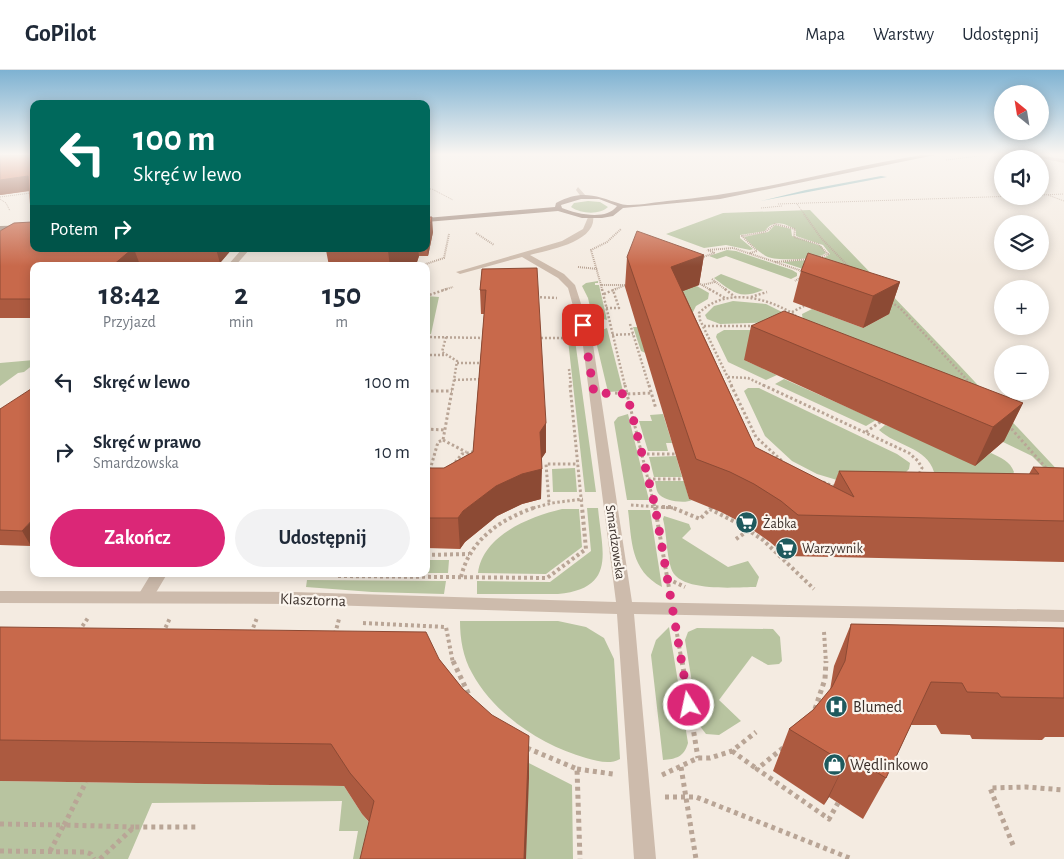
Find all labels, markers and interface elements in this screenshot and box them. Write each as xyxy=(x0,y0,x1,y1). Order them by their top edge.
text: GoPilot xyxy=(25,22,96,46)
text: Mapa xyxy=(805,26,845,44)
text: Warstwy xyxy=(873,26,934,44)
text: Udostępnij xyxy=(962,26,1039,44)
north arrow xyxy=(994,85,1049,140)
map controls xyxy=(994,85,1049,400)
icon: left xyxy=(50,120,115,185)
text: 100 m xyxy=(133,122,216,157)
button: sound xyxy=(994,150,1049,205)
text: Skręć w lewo xyxy=(133,163,242,185)
icon: right xyxy=(108,215,136,243)
button: layers xyxy=(994,215,1049,270)
text: Potem xyxy=(50,220,98,239)
text: 18:42 xyxy=(98,280,160,310)
text: 2 xyxy=(234,280,248,310)
text: 150 xyxy=(322,280,361,310)
button: + xyxy=(994,280,1049,335)
pin xyxy=(562,304,604,346)
icon: arrive xyxy=(569,311,597,339)
text: Przyjazd xyxy=(103,314,156,330)
text: min xyxy=(229,314,254,330)
text: m xyxy=(335,314,348,330)
button: − xyxy=(994,345,1049,400)
icon: left xyxy=(50,368,78,396)
text: Skręć w lewo xyxy=(93,373,190,392)
text: 100 m xyxy=(365,373,410,392)
text: Skręć w prawo xyxy=(93,433,201,452)
icon: right xyxy=(50,438,78,466)
text: 10 m xyxy=(375,443,410,462)
text: Smardzowska xyxy=(93,455,179,471)
street label: Smardzowska xyxy=(603,504,627,581)
button: Zakończ xyxy=(50,509,225,567)
button: Udostępnij xyxy=(235,509,410,567)
supermarket icon: Żabka xyxy=(735,511,759,535)
place label: Żabka xyxy=(763,514,797,531)
supermarket icon: Warzywnik xyxy=(774,536,798,560)
place label: Warzywnik xyxy=(802,542,863,556)
street label: Klasztorna xyxy=(280,591,346,609)
position arrow xyxy=(662,678,714,730)
hospital icon: Blumed xyxy=(825,694,849,718)
place label: Blumed xyxy=(853,699,902,715)
shop icon: Wędlinkowo xyxy=(822,752,846,776)
place label: Wędlinkowo xyxy=(850,757,929,773)

